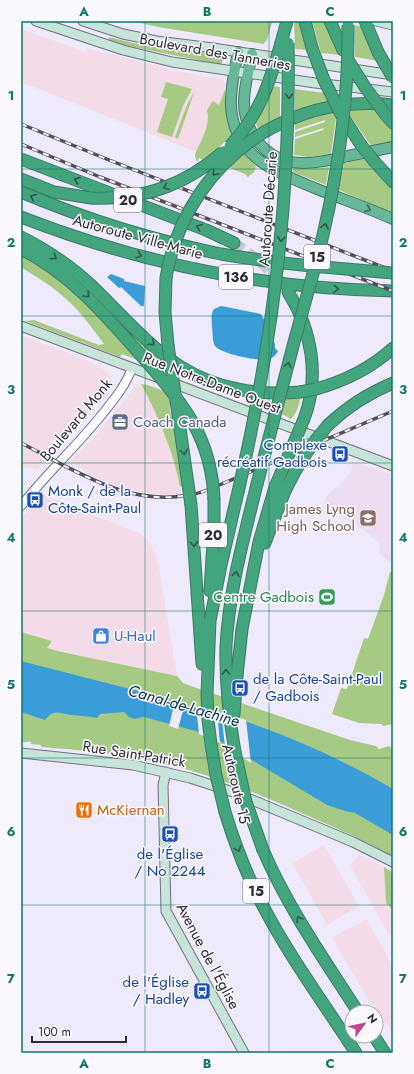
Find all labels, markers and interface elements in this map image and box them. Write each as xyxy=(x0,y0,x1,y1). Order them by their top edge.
text: A xyxy=(78,2,89,21)
text: B xyxy=(203,2,212,21)
text: C xyxy=(325,2,335,21)
street label: Boulevard des Tanneries xyxy=(138,28,292,76)
text: 1 xyxy=(8,86,14,105)
text: 1 xyxy=(400,86,406,105)
one-way arrow xyxy=(285,93,293,99)
street label: Autoroute Décarie xyxy=(253,151,283,267)
one-way arrow xyxy=(212,168,220,176)
one-way arrow xyxy=(74,177,81,185)
one-way arrow xyxy=(163,183,170,191)
road number: 20 xyxy=(114,188,142,212)
one-way arrow xyxy=(30,194,37,202)
one-way arrow xyxy=(365,205,372,213)
street label: Autoroute Ville-Marie xyxy=(71,209,206,265)
one-way arrow xyxy=(320,223,328,229)
one-way arrow xyxy=(195,224,202,232)
text: 2 xyxy=(7,233,15,252)
text: 2 xyxy=(399,233,407,252)
one-way arrow xyxy=(277,236,286,242)
road number: 15 xyxy=(304,245,330,269)
one-way arrow xyxy=(135,251,142,259)
one-way arrow xyxy=(50,252,57,259)
road number: 136 xyxy=(219,265,253,289)
one-way arrow xyxy=(333,284,339,293)
one-way arrow xyxy=(82,290,90,298)
one-way arrow xyxy=(147,338,154,345)
street label: Rue Notre-Dame Ouest xyxy=(140,347,285,420)
one-way arrow xyxy=(283,362,292,369)
street label: Boulevard Monk xyxy=(35,373,118,466)
text: 3 xyxy=(7,380,15,399)
text: 3 xyxy=(399,380,407,399)
place label: Coach Canada xyxy=(133,411,227,433)
office icon: Coach Canada xyxy=(110,412,130,432)
place label: Complexe récréatif Gadbois xyxy=(217,434,327,473)
bus stop icon: Complexe récréatif Gadbois xyxy=(330,444,350,464)
one-way arrow xyxy=(179,449,188,455)
place label: Monk / de la Côte-Saint-Paul xyxy=(48,480,141,519)
bus stop icon: Monk / de la Côte-Saint-Paul xyxy=(25,490,45,510)
place label: James Lyng High School xyxy=(276,498,355,537)
school or university icon: James Lyng High School xyxy=(358,508,378,528)
road number: 20 xyxy=(199,523,227,547)
text: 4 xyxy=(6,528,16,547)
text: 4 xyxy=(398,528,408,547)
one-way arrow xyxy=(190,541,199,547)
one-way arrow xyxy=(231,571,239,578)
place label: Centre Gadbois xyxy=(213,586,314,608)
sports icon: Centre Gadbois xyxy=(317,587,337,607)
place label: U-Haul xyxy=(114,625,156,647)
shop icon: U-Haul xyxy=(91,626,111,646)
place label: de la Côte-Saint-Paul / Gadbois xyxy=(253,668,382,707)
one-way arrow xyxy=(222,669,230,675)
text: 5 xyxy=(7,675,15,694)
text: 5 xyxy=(399,675,407,694)
bus stop icon: de la Côte-Saint-Paul / Gadbois xyxy=(230,678,250,698)
water label: Canal-de-Lachine xyxy=(125,679,242,732)
street label: Rue Saint-Patrick xyxy=(81,735,187,773)
street label: Autoroute 15 xyxy=(216,742,256,826)
place label: McKiernan xyxy=(97,799,165,821)
restaurant icon: McKiernan xyxy=(74,800,94,820)
text: 6 xyxy=(7,822,16,841)
text: 6 xyxy=(399,822,408,841)
bus stop icon: de l'Église / No 2244 xyxy=(160,824,180,844)
place label: de l'Église / No 2244 xyxy=(134,843,206,882)
one-way arrow xyxy=(233,846,241,853)
road number: 15 xyxy=(243,879,269,903)
street label: Avenue de l'Église xyxy=(171,899,245,1013)
one-way arrow xyxy=(296,916,303,923)
text: 7 xyxy=(7,969,15,988)
text: 7 xyxy=(399,969,407,988)
place label: de l'Église / Hadley xyxy=(123,971,189,1010)
bus stop icon: de l'Église / Hadley xyxy=(192,981,212,1001)
north arrow xyxy=(344,1004,384,1044)
text: N xyxy=(363,1011,381,1027)
scale bar xyxy=(32,1018,126,1044)
text: 100 m xyxy=(38,1023,71,1041)
text: A xyxy=(78,1054,89,1073)
text: B xyxy=(203,1054,212,1073)
text: C xyxy=(325,1054,335,1073)

